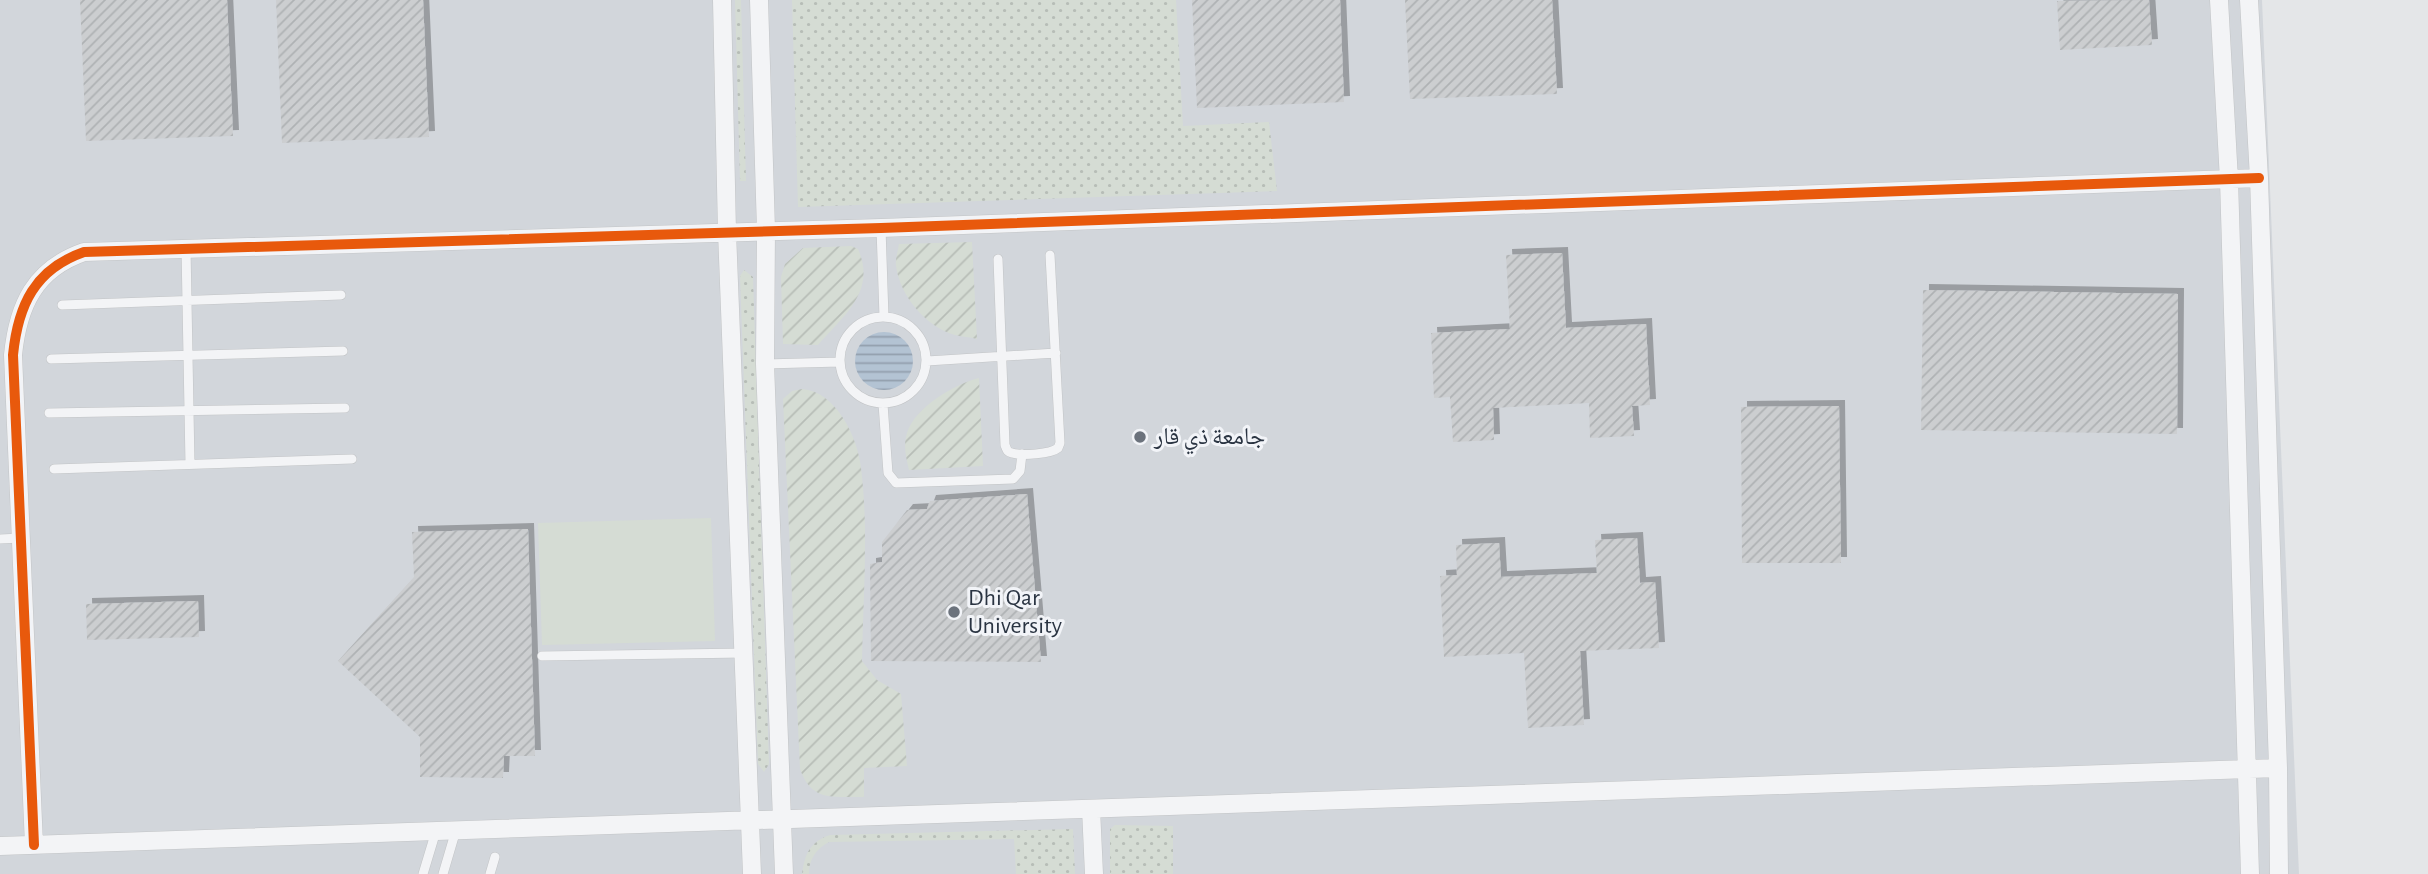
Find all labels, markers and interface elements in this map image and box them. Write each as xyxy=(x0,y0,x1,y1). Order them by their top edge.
place label: جامعة ذي قار xyxy=(1153,425,1265,455)
marker: جامعة ذي قار xyxy=(1132,429,1148,445)
place label: Dhi Qar University xyxy=(968,586,1062,638)
marker: Dhi Qar University xyxy=(946,604,962,620)

